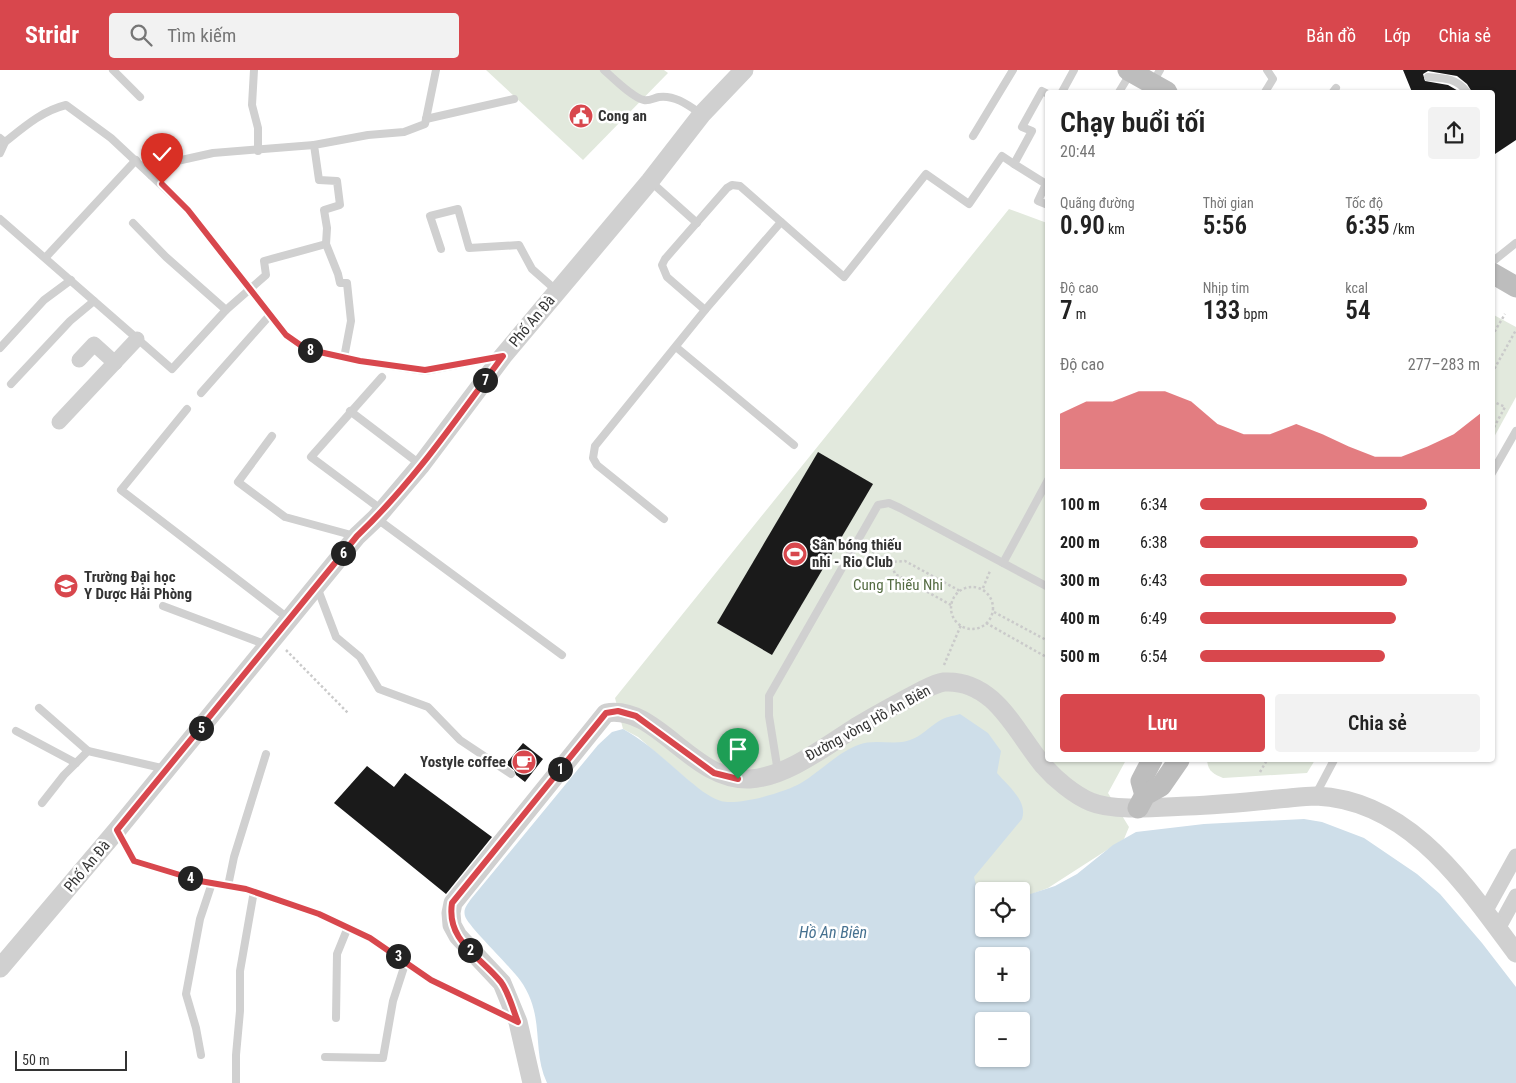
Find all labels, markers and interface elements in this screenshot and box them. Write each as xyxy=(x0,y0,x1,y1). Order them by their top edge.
search box xyxy=(109,13,459,58)
text: Stridr xyxy=(25,21,79,49)
icon: search xyxy=(127,21,155,49)
text: Tìm kiếm xyxy=(167,24,236,47)
text: Bản đồ xyxy=(1306,25,1356,46)
text: Lớp xyxy=(1384,25,1411,46)
text: Chia sẻ xyxy=(1439,25,1491,46)
public building icon: Cong an xyxy=(568,103,594,129)
text: Chạy buổi tối xyxy=(1060,106,1205,139)
place label: Cong an xyxy=(598,107,647,125)
button: share xyxy=(1428,107,1480,159)
pin xyxy=(141,133,183,184)
icon: check xyxy=(148,140,176,168)
text: 20:44 xyxy=(1060,142,1095,161)
text: Quãng đường xyxy=(1060,195,1135,211)
text: Thời gian xyxy=(1203,195,1254,211)
text: Tốc độ xyxy=(1345,195,1383,211)
text: 0.90 xyxy=(1060,211,1105,240)
text: 5:56 xyxy=(1203,211,1247,240)
text: 6:35 xyxy=(1345,211,1390,240)
text: km xyxy=(1105,221,1125,237)
text: /km xyxy=(1390,221,1415,237)
text: Độ cao xyxy=(1060,280,1099,296)
text: Nhịp tim xyxy=(1203,280,1249,296)
text: kcal xyxy=(1345,280,1368,296)
street label: Phố An Đà xyxy=(505,292,559,350)
text: 7 xyxy=(1060,296,1073,325)
text: 133 xyxy=(1203,296,1240,325)
text: 54 xyxy=(1345,296,1370,325)
text: m xyxy=(1073,306,1086,322)
text: bpm xyxy=(1240,306,1268,322)
pin: 8 xyxy=(298,338,322,362)
text: 8 xyxy=(307,342,314,358)
text: Độ cao xyxy=(1060,355,1104,374)
text: 277–283 m xyxy=(1408,355,1480,374)
pin: 7 xyxy=(472,368,498,392)
text: 7 xyxy=(482,372,489,388)
text: 100 m xyxy=(1060,495,1100,514)
text: 6:34 xyxy=(1140,495,1167,514)
text: 200 m xyxy=(1060,533,1100,552)
text: 6:38 xyxy=(1140,533,1167,552)
place label: Sân bóng thiếu nhi - Rio Club xyxy=(812,536,902,571)
pin: 6 xyxy=(330,540,356,566)
sports icon: Sân bóng thiếu nhi - Rio Club xyxy=(782,541,808,567)
text: 6 xyxy=(340,545,347,561)
place label: Trường Đại học Y Dược Hải Phòng xyxy=(84,568,192,603)
text: 300 m xyxy=(1060,571,1100,590)
text: 6:43 xyxy=(1140,571,1167,590)
school or university icon: Trường Đại học Y Dược Hải Phòng xyxy=(53,573,79,599)
park label: Cung Thiếu Nhi xyxy=(853,576,943,594)
text: 400 m xyxy=(1060,609,1100,628)
text: 6:49 xyxy=(1140,609,1167,628)
text: 500 m xyxy=(1060,647,1100,666)
text: 6:54 xyxy=(1140,647,1167,666)
street label: Đường vòng Hồ An Biên xyxy=(802,681,934,765)
button: Lưu xyxy=(1060,694,1265,752)
button: Chia sẻ xyxy=(1275,694,1480,752)
pin: 5 xyxy=(188,716,214,740)
text: 5 xyxy=(198,720,205,736)
pin xyxy=(717,728,759,779)
icon: arrive xyxy=(724,735,752,763)
cafe icon: Yostyle coffee xyxy=(511,749,537,775)
place label: Yostyle coffee xyxy=(420,753,506,771)
pin: 1 xyxy=(548,756,572,782)
text: 1 xyxy=(557,761,564,777)
street label: Phố An Đà xyxy=(60,837,114,895)
pin: 4 xyxy=(178,866,202,890)
text: 4 xyxy=(187,870,194,886)
map controls xyxy=(975,882,1030,1067)
button: locate xyxy=(975,882,1030,937)
water label: Hồ An Biên xyxy=(799,923,867,942)
pin: 2 xyxy=(458,938,482,962)
text: 2 xyxy=(467,942,474,958)
pin: 3 xyxy=(386,944,410,968)
button: + xyxy=(975,947,1030,1002)
text: 3 xyxy=(395,948,402,964)
button: − xyxy=(975,1012,1030,1067)
scale bar xyxy=(15,1048,128,1071)
text: 50 m xyxy=(22,1052,50,1068)

